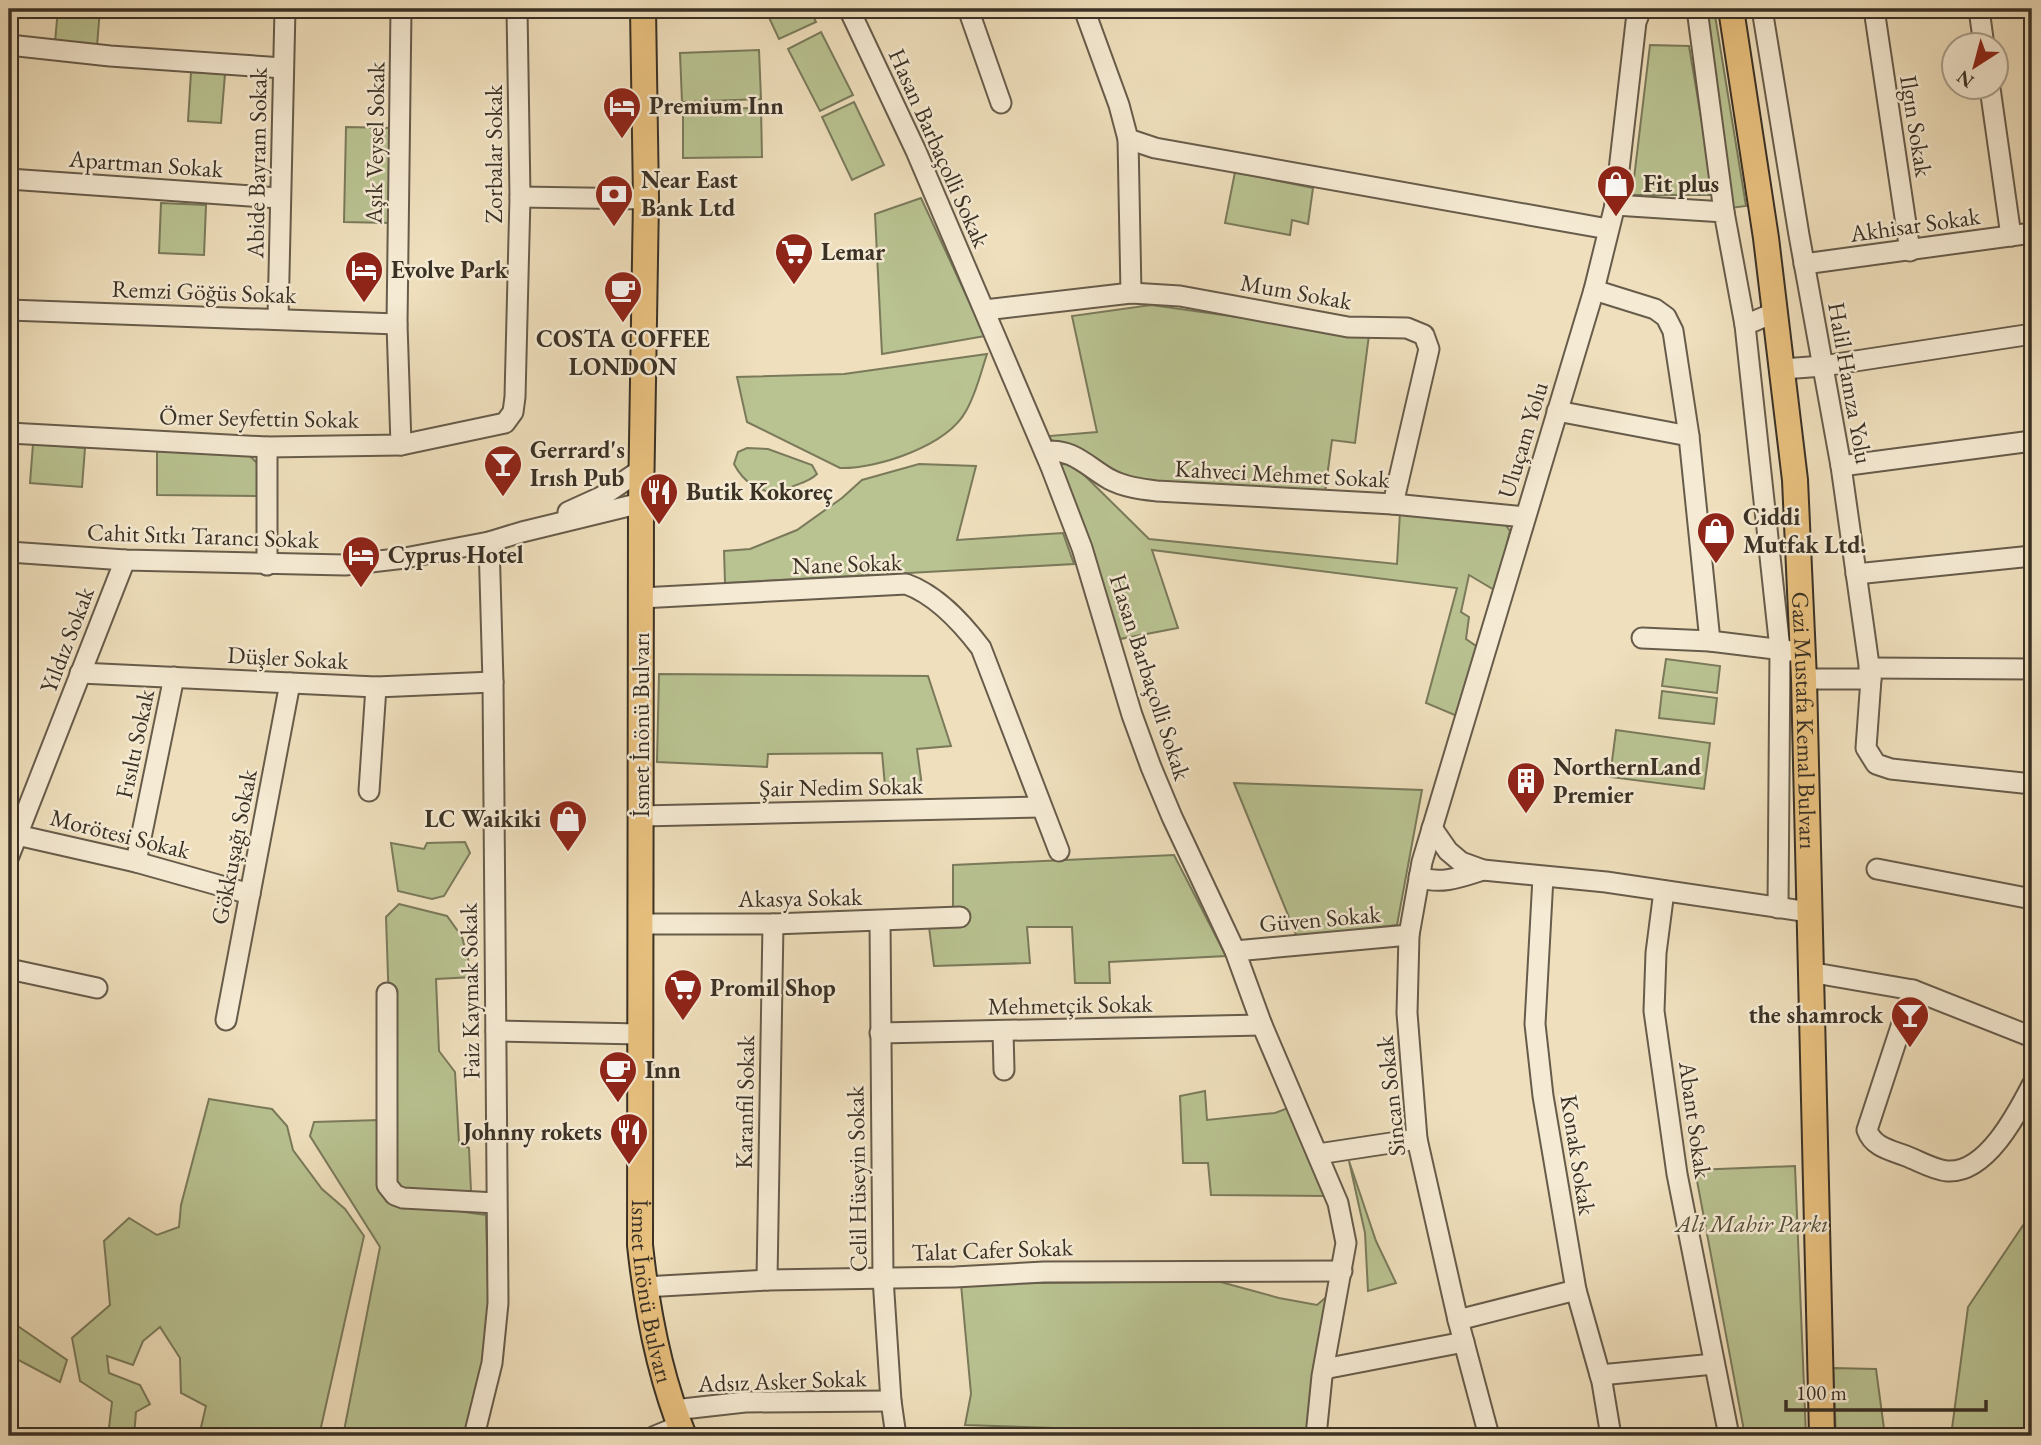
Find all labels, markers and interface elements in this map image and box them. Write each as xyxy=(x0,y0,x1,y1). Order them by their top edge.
north arrow xyxy=(1940,32,2010,102)
street label: Hasan Barbaçolli Sokak xyxy=(882,43,998,253)
street label: Aşık Veysel Sokak xyxy=(358,61,391,225)
text: N xyxy=(1951,64,1979,94)
street label: Abide Bayram Sokak xyxy=(239,67,274,260)
street label: Ilgın Sokak xyxy=(1893,73,1940,180)
street label: Zorbalar Sokak xyxy=(478,84,509,223)
hotel icon: Premium Inn xyxy=(601,85,643,140)
place label: Premium Inn xyxy=(649,90,784,121)
street label: Apartman Sokak xyxy=(67,143,225,184)
shop icon: Fit plus xyxy=(1595,163,1637,218)
place label: Near East Bank Ltd xyxy=(641,164,738,223)
place label: Fit plus xyxy=(1643,168,1719,199)
bank icon: Near East Bank Ltd xyxy=(593,173,635,228)
street label: Akhisar Sokak xyxy=(1847,200,1983,249)
supermarket icon: Lemar xyxy=(773,231,815,286)
place label: Lemar xyxy=(821,236,885,267)
hotel icon: Evolve Park xyxy=(343,249,385,304)
place label: Evolve Park xyxy=(391,254,509,285)
street label: Mum Sokak xyxy=(1238,266,1355,317)
cafe icon: COSTA COFFEE LONDON xyxy=(602,269,644,324)
street label: Remzi Göğüs Sokak xyxy=(111,273,298,310)
street label: Halil Hamza Yolu xyxy=(1821,300,1880,467)
place label: COSTA COFFEE LONDON xyxy=(536,323,710,382)
street label: Uluçam Yolu xyxy=(1490,378,1555,502)
street label: Ömer Seyfettin Sokak xyxy=(159,400,360,435)
place label: Gerrard's Irısh Pub xyxy=(530,434,625,493)
bar icon: Gerrard's Irısh Pub xyxy=(482,443,524,498)
street label: Kahveci Mehmet Sokak xyxy=(1174,452,1391,495)
restaurant icon: Butik Kokoreç xyxy=(638,471,680,526)
place label: Butik Kokoreç xyxy=(686,476,833,507)
place label: Ciddi Mutfak Ltd. xyxy=(1743,501,1866,560)
shop icon: Ciddi Mutfak Ltd. xyxy=(1695,510,1737,565)
street label: Cahit Sıtkı Tarancı Sokak xyxy=(87,516,320,555)
hotel icon: Cyprus Hotel xyxy=(340,534,382,589)
place label: Cyprus Hotel xyxy=(388,539,524,571)
street label: Nane Sokak xyxy=(791,546,903,581)
street label: Hasan Barbaçolli Sokak xyxy=(1103,570,1199,784)
street label: Yıldız Sokak xyxy=(32,582,101,697)
street label: Gazi Mustafa Kemal Bulvarı xyxy=(1785,591,1824,850)
street label: İsmet İnönü Bulvarı xyxy=(625,632,656,818)
street label: Düşler Sokak xyxy=(227,639,350,676)
street label: Fısıltı Sokak xyxy=(108,686,161,801)
place label: NorthernLand Premier xyxy=(1553,751,1702,810)
building icon: NorthernLand Premier xyxy=(1505,760,1547,815)
street label: Gökkuşağı Sokak xyxy=(203,766,264,927)
street label: Şair Nedim Sokak xyxy=(759,770,924,803)
shop icon: LC Waikiki xyxy=(547,798,589,853)
street label: Morötesi Sokak xyxy=(47,801,194,866)
place label: LC Waikiki xyxy=(424,803,541,834)
street label: Akasya Sokak xyxy=(737,881,863,914)
street label: Güven Sokak xyxy=(1258,898,1383,939)
street label: Faiz Kaymak Sokak xyxy=(452,902,487,1079)
supermarket icon: Promil Shop xyxy=(662,967,704,1022)
place label: Promil Shop xyxy=(710,972,836,1003)
street label: Mehmetçik Sokak xyxy=(987,988,1153,1021)
bar icon: the shamrock xyxy=(1889,994,1931,1049)
place label: the shamrock xyxy=(1748,999,1884,1030)
street label: Karanfil Sokak xyxy=(728,1034,761,1169)
street label: Sincan Sokak xyxy=(1369,1034,1412,1158)
cafe icon: Inn xyxy=(597,1049,639,1104)
place label: Inn xyxy=(645,1054,681,1085)
street label: Abant Sokak xyxy=(1672,1058,1719,1181)
street label: Celil Hüseyin Sokak xyxy=(839,1085,874,1272)
street label: Konak Sokak xyxy=(1554,1093,1603,1218)
restaurant icon: Johnny rokets xyxy=(608,1111,650,1166)
place label: Johnny rokets xyxy=(461,1116,602,1148)
street label: İsmet İnönü Bulvarı xyxy=(625,1199,681,1386)
park label: Ali Mahir Parkı xyxy=(1674,1208,1828,1239)
street label: Talat Cafer Sokak xyxy=(911,1231,1074,1268)
street label: Adsız Asker Sokak xyxy=(696,1362,868,1399)
scale bar xyxy=(1786,1368,1985,1412)
text: 100 m xyxy=(1796,1379,1847,1406)

